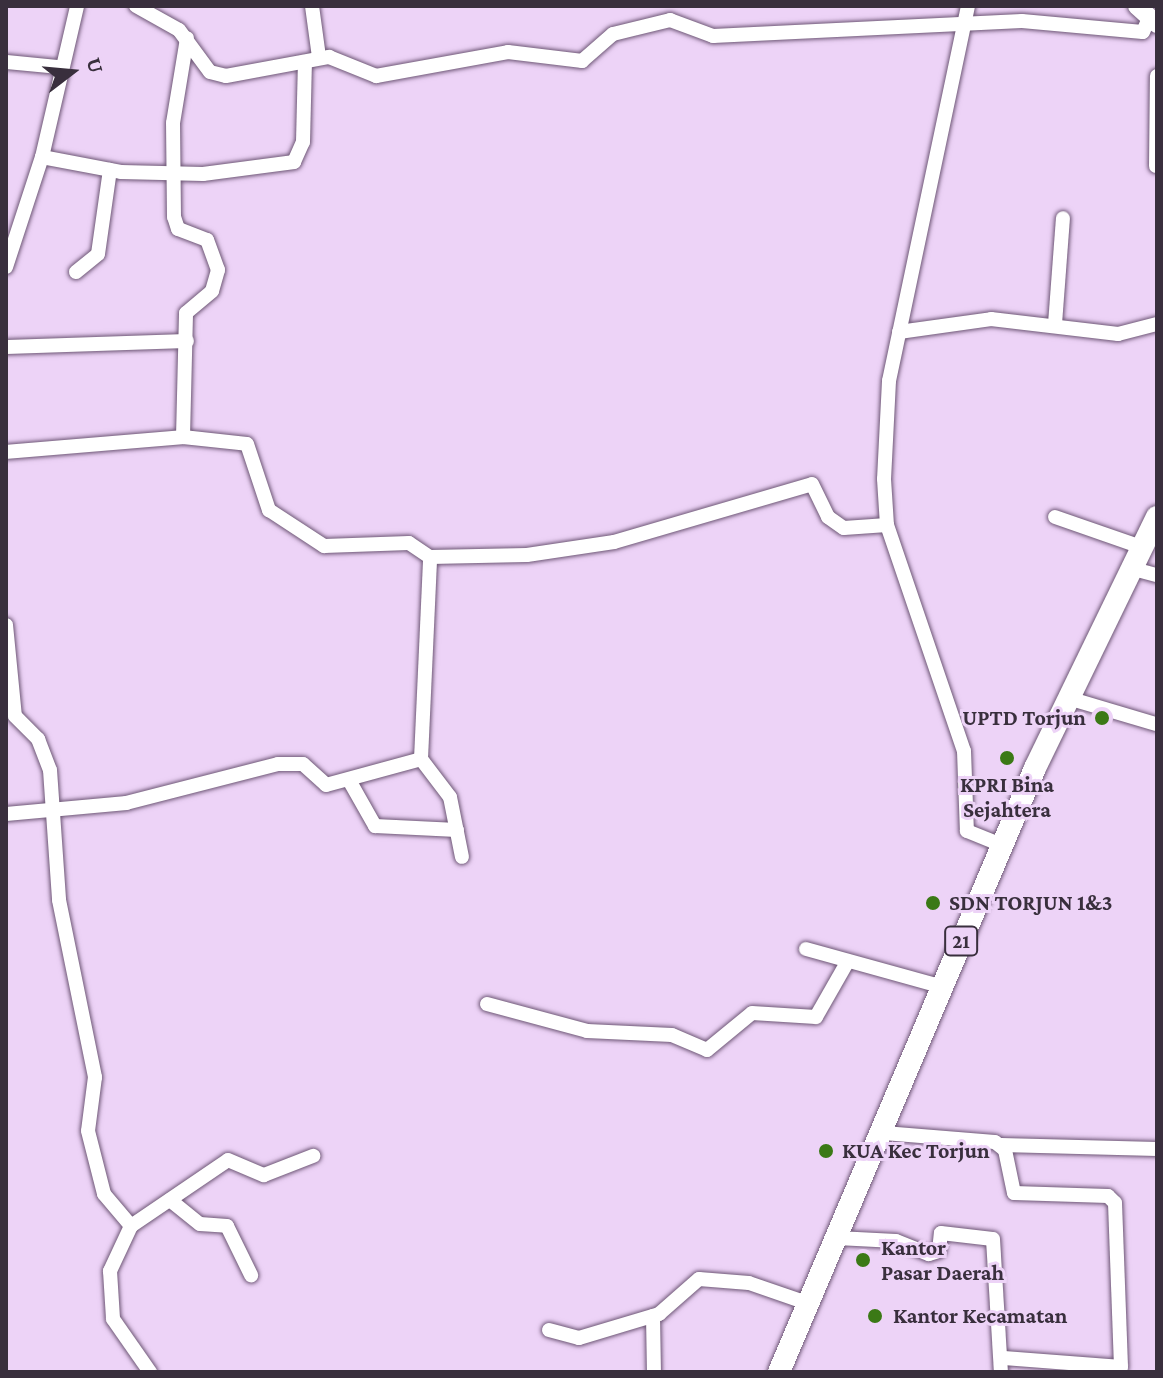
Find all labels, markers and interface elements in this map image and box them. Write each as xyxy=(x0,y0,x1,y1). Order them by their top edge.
north arrow xyxy=(32,32,112,112)
text: U xyxy=(81,55,110,76)
place label: UPTD Torjun xyxy=(962,705,1086,731)
marker: UPTD Torjun xyxy=(1093,709,1111,727)
marker: KPRI Bina Sejahtera xyxy=(998,749,1016,767)
place label: KPRI Bina Sejahtera xyxy=(960,771,1054,822)
place label: SDN TORJUN 1&3 xyxy=(949,890,1112,916)
marker: SDN TORJUN 1&3 xyxy=(924,894,942,912)
road number: 21 xyxy=(943,925,979,957)
place label: KUA Kec Torjun xyxy=(842,1138,990,1164)
marker: KUA Kec Torjun xyxy=(817,1142,835,1160)
place label: Kantor Pasar Daerah xyxy=(881,1234,1004,1286)
marker: Kantor Pasar Daerah xyxy=(852,1249,874,1271)
place label: Kantor Kecamatan xyxy=(893,1303,1067,1329)
marker: Kantor Kecamatan xyxy=(864,1305,886,1327)

